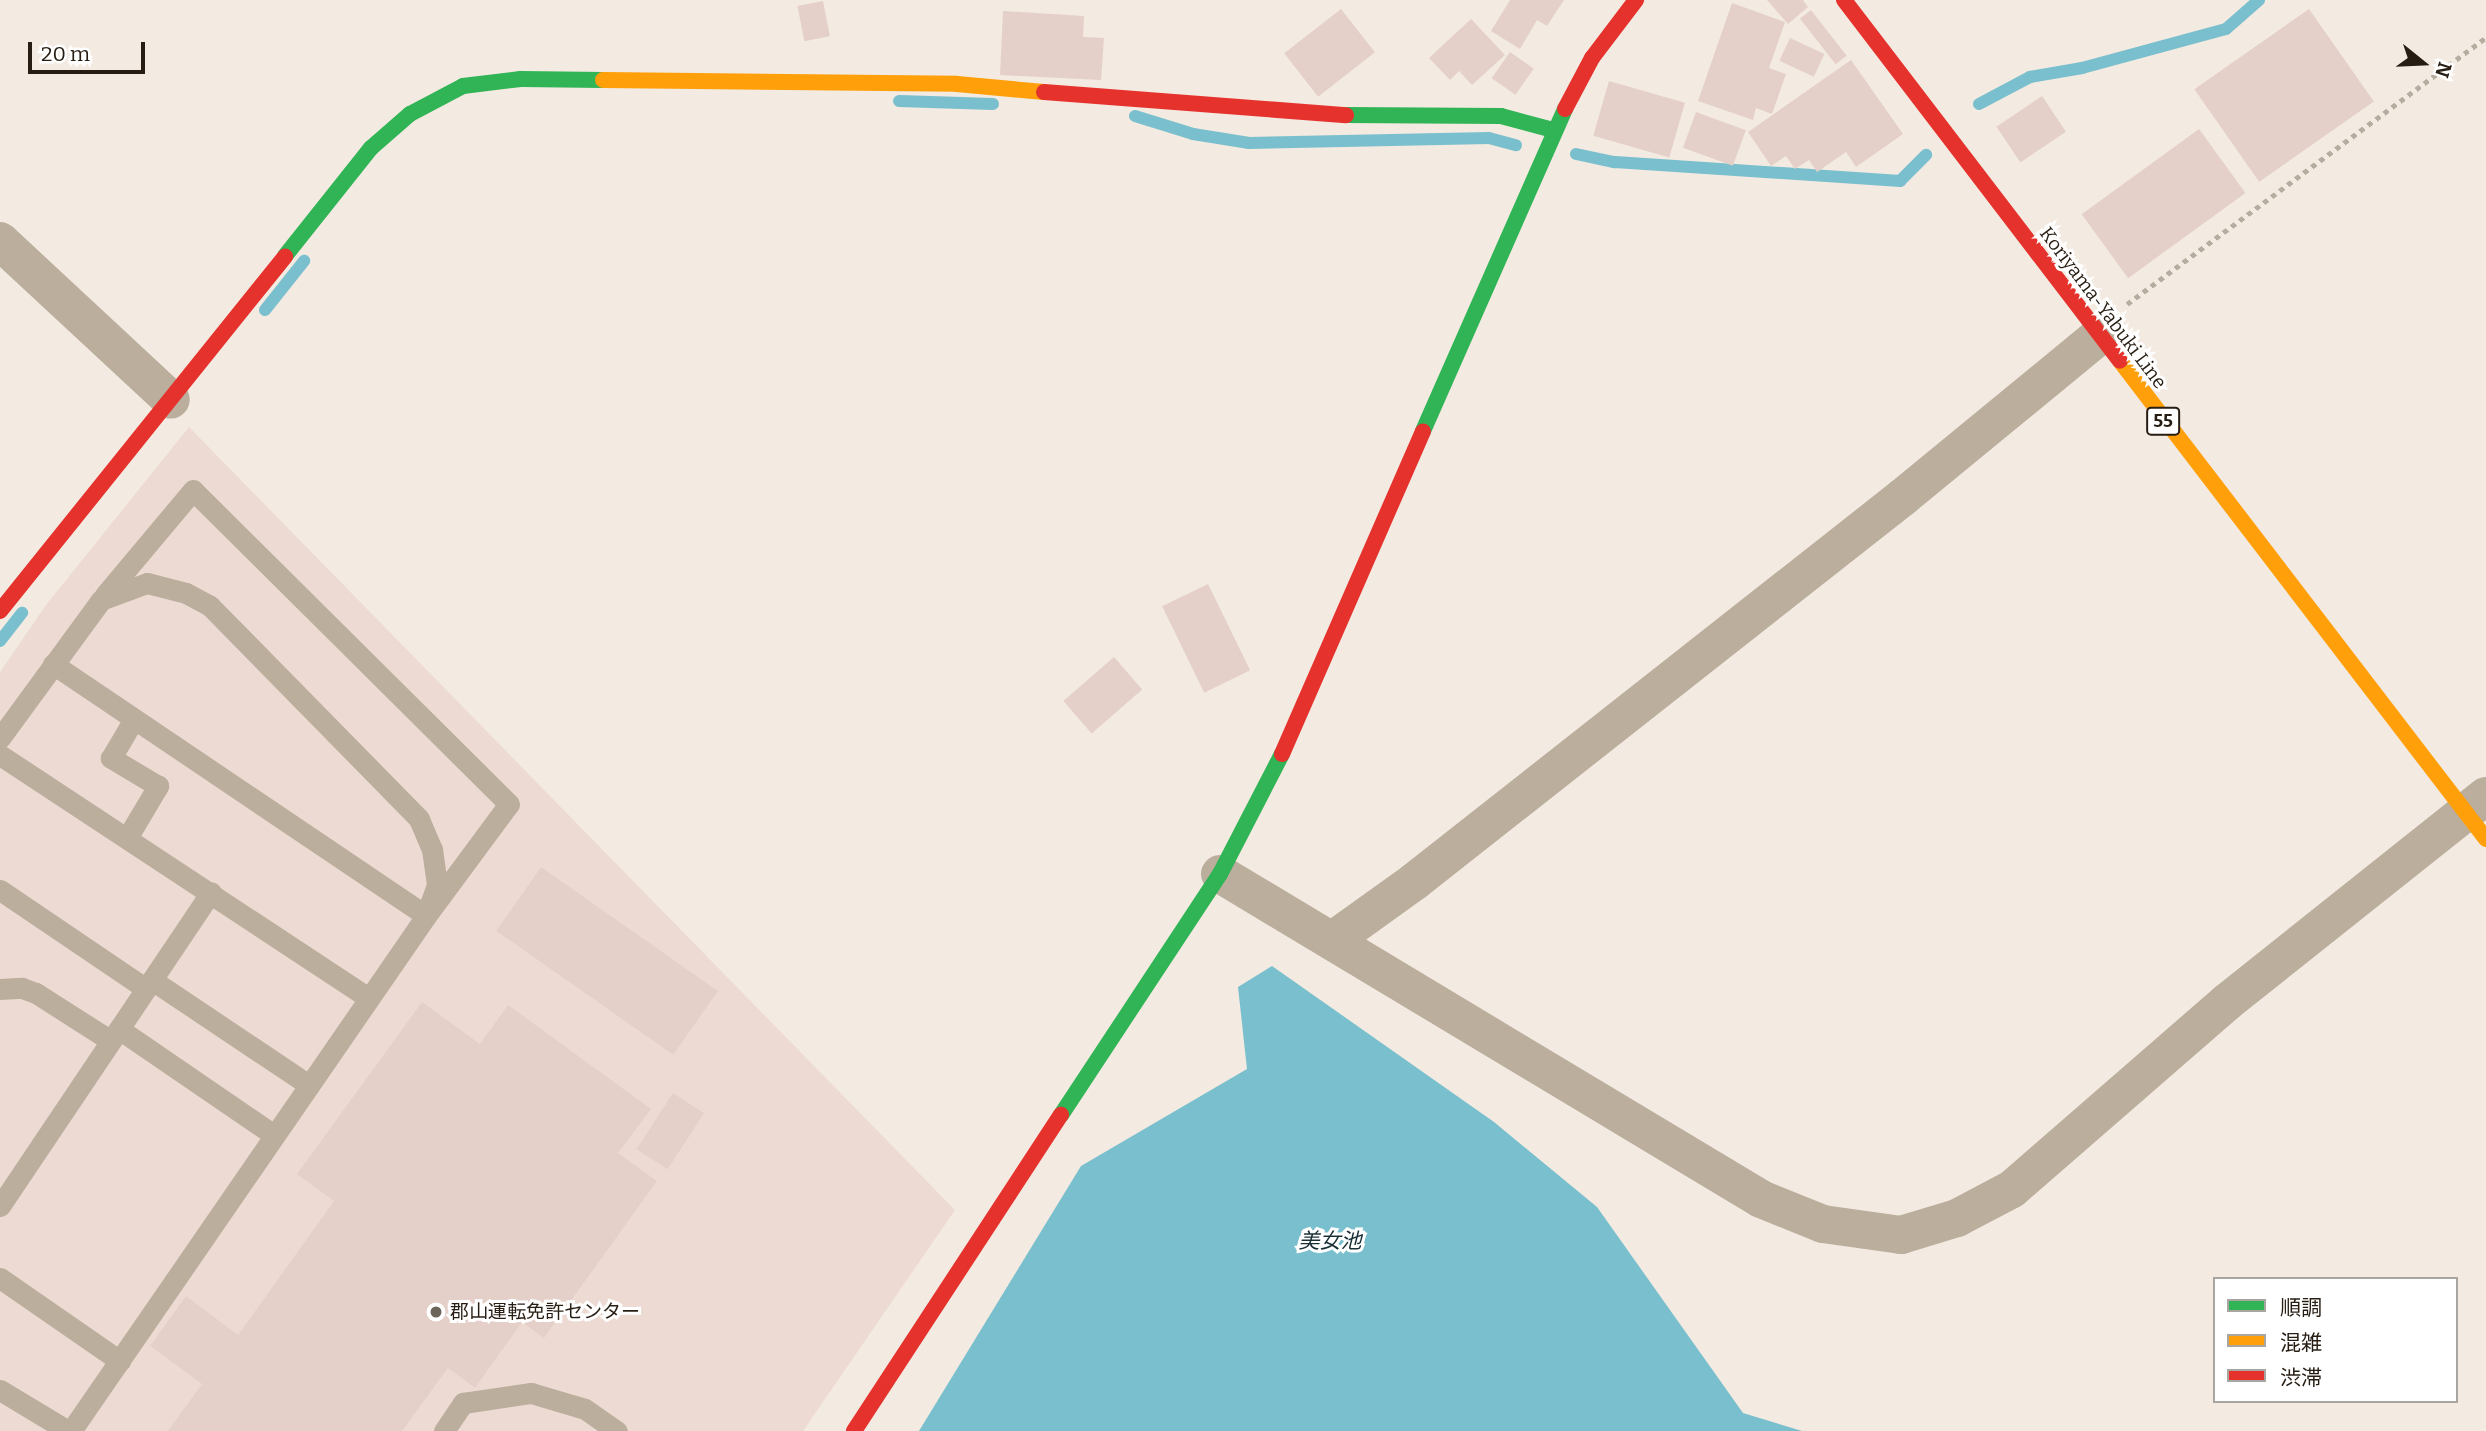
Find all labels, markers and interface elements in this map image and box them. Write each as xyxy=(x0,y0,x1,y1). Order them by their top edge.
scale bar xyxy=(32,28,149,72)
north arrow xyxy=(2388,28,2458,98)
text: 20 m xyxy=(41,41,90,67)
text: N xyxy=(2430,59,2457,80)
street label: Koriyama-Yabuki Line xyxy=(2035,223,2171,393)
road number: 55 xyxy=(2146,407,2180,436)
water label: 美女池 xyxy=(1299,1228,1361,1254)
legend xyxy=(2213,1277,2458,1403)
text: 順調 xyxy=(2280,1295,2322,1321)
place label: 郡山運転免許センター xyxy=(450,1301,640,1323)
marker: 郡山運転免許センター xyxy=(428,1304,444,1320)
text: 混雑 xyxy=(2280,1330,2322,1356)
text: 渋滞 xyxy=(2280,1365,2322,1391)

